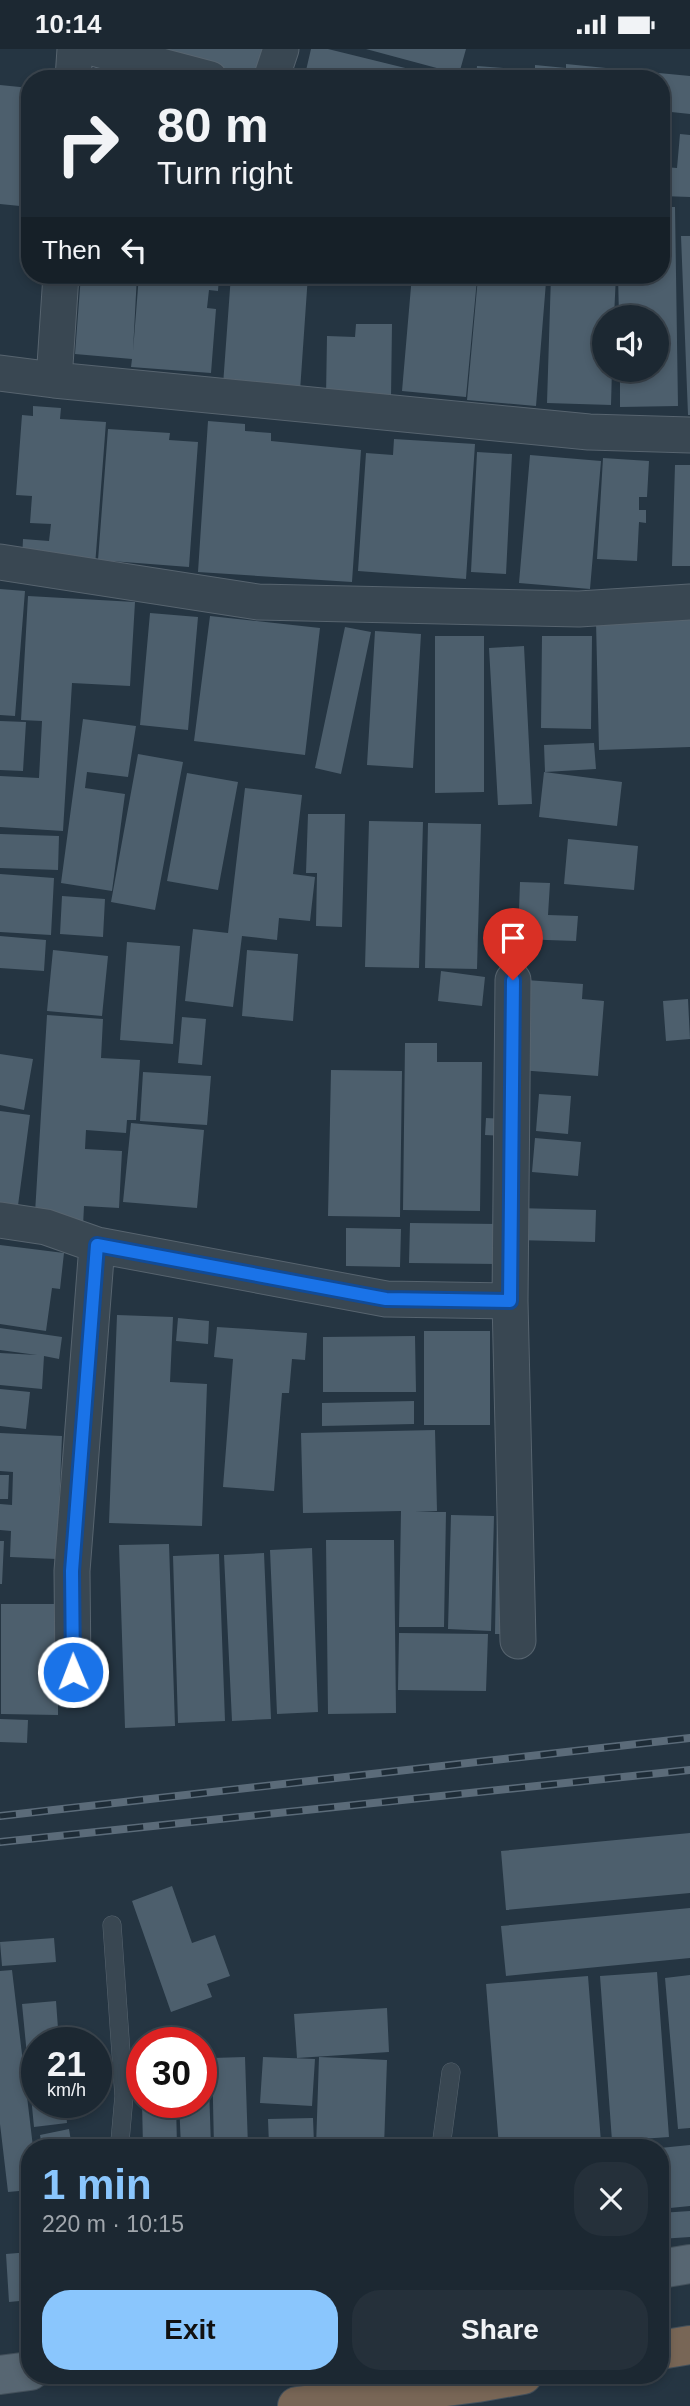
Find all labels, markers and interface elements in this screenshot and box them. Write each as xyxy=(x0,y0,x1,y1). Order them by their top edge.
text: 10:14 xyxy=(35,9,102,39)
icon: right xyxy=(42,98,133,189)
text: 80 m xyxy=(157,98,269,152)
text: Turn right xyxy=(157,155,293,191)
icon: left xyxy=(115,231,153,269)
text: Then xyxy=(42,235,101,265)
map controls xyxy=(592,305,669,382)
button: sound xyxy=(592,305,669,382)
pin xyxy=(483,908,543,980)
icon: arrive xyxy=(494,919,532,957)
position arrow xyxy=(36,1635,110,1709)
speed limit sign: 30 xyxy=(126,2027,217,2118)
text: 21 xyxy=(47,2044,86,2083)
text: km/h xyxy=(47,2080,86,2100)
text: 1 min xyxy=(42,2161,152,2208)
button: close xyxy=(574,2162,648,2236)
text: 220 m · 10:15 xyxy=(42,2211,184,2237)
button: Exit xyxy=(42,2290,338,2370)
button: Share xyxy=(352,2290,648,2370)

